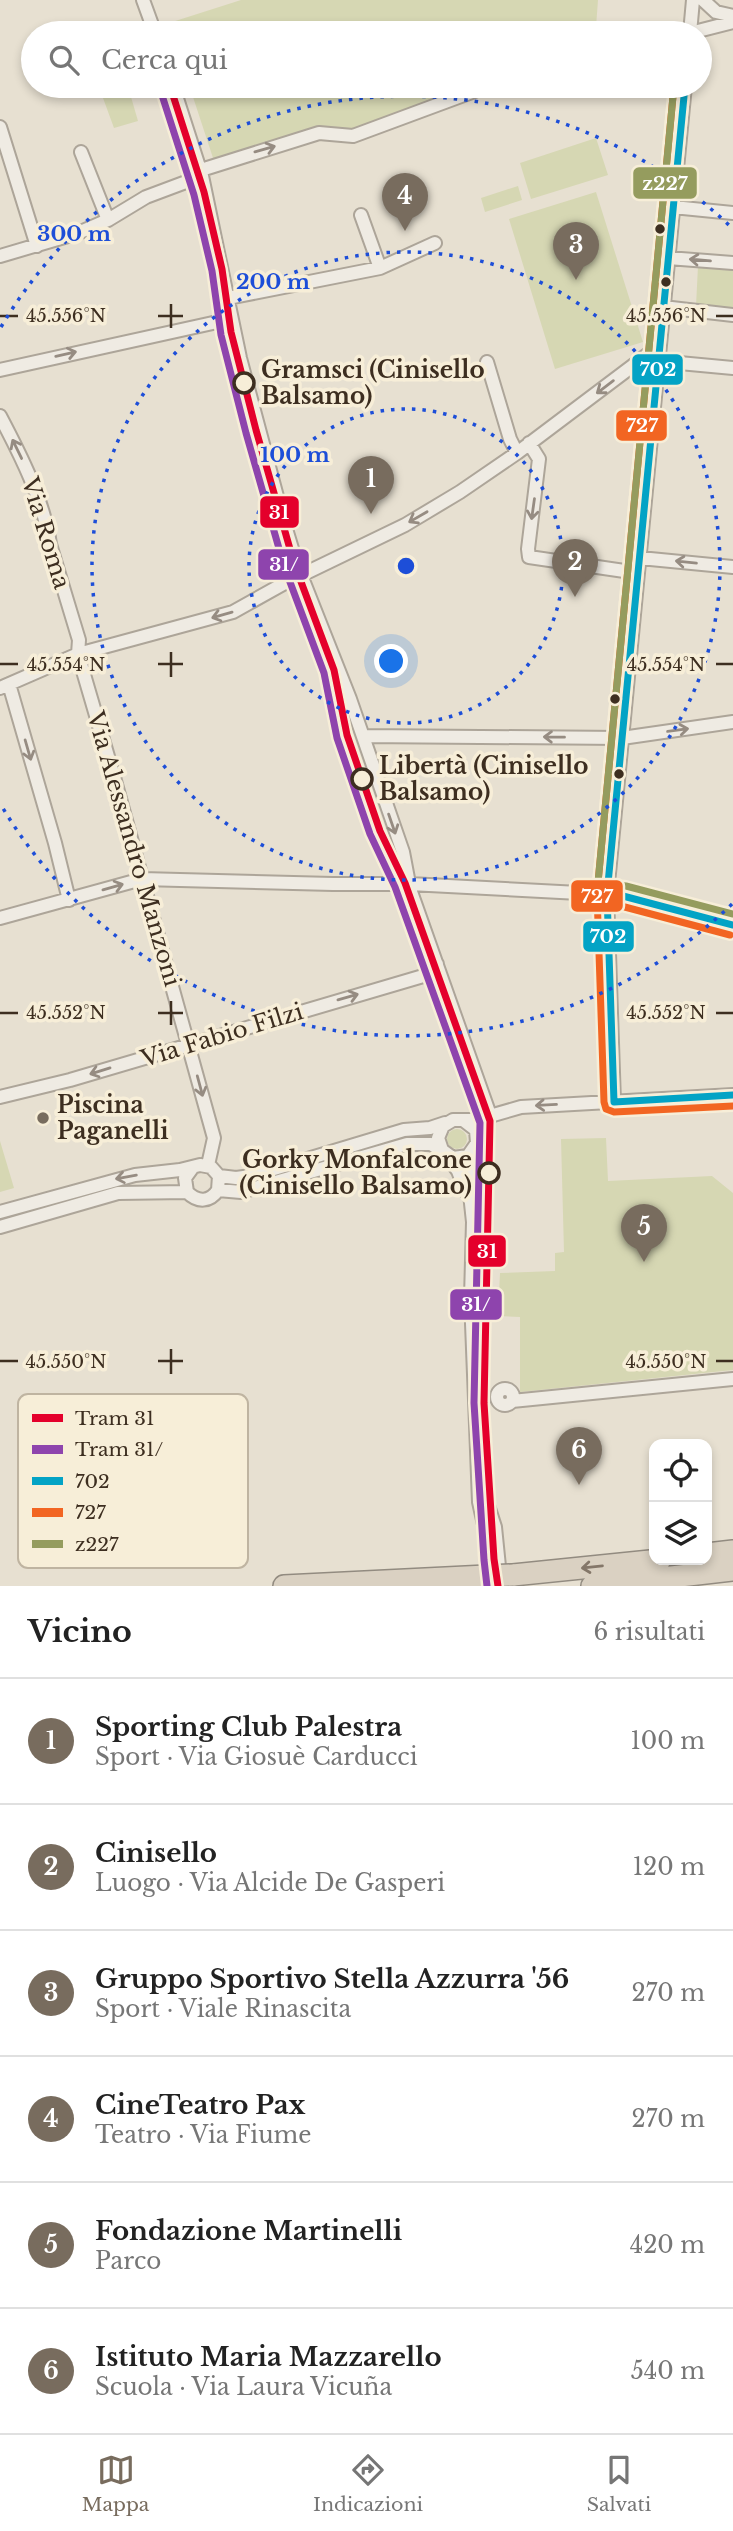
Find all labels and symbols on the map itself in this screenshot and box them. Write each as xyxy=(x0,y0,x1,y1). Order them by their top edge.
one-way arrow xyxy=(254,141,276,154)
line badge: z227 xyxy=(632,166,698,200)
text: z227 xyxy=(642,172,689,195)
pin: 4 xyxy=(382,173,428,231)
text: 300 m xyxy=(37,221,111,247)
pin: 3 xyxy=(553,222,599,280)
unlabelled marker xyxy=(653,222,667,236)
one-way arrow xyxy=(690,253,712,266)
text: 200 m xyxy=(236,269,310,295)
unlabelled marker xyxy=(659,275,673,289)
text: 45.556°N xyxy=(26,305,106,327)
text: 45.556°N xyxy=(626,305,706,327)
one-way arrow xyxy=(55,347,77,360)
line badge: 702 xyxy=(631,353,684,386)
place label: Gramsci (Cinisello Balsamo) xyxy=(261,356,485,410)
text: 702 xyxy=(640,358,676,381)
marker: Gramsci (Cinisello Balsamo) xyxy=(233,372,255,394)
one-way arrow xyxy=(596,379,615,394)
line badge: 727 xyxy=(615,409,668,442)
text: 727 xyxy=(626,414,659,437)
one-way arrow xyxy=(10,439,24,460)
text: 100 m xyxy=(260,442,330,468)
pin: 1 xyxy=(348,456,394,514)
street label: Via Roma xyxy=(15,473,76,592)
line badge: 31 xyxy=(259,495,300,529)
one-way arrow xyxy=(526,497,539,520)
text: 31 xyxy=(269,501,289,524)
one-way arrow xyxy=(409,510,429,524)
pin: 2 xyxy=(552,539,598,597)
line badge: 31/ xyxy=(257,548,310,581)
text: 31/ xyxy=(269,553,299,576)
centre of rings xyxy=(394,554,418,578)
one-way arrow xyxy=(676,555,698,568)
one-way arrow xyxy=(211,609,233,622)
your location xyxy=(374,644,408,678)
text: 45.554°N xyxy=(27,654,105,676)
text: 45.554°N xyxy=(627,654,705,676)
unlabelled marker xyxy=(608,692,622,706)
street label: Via Alessandro Manzoni xyxy=(81,707,187,990)
one-way arrow xyxy=(666,723,688,736)
one-way arrow xyxy=(543,730,566,744)
one-way arrow xyxy=(22,739,35,761)
place label: Libertà (Cinisello Balsamo) xyxy=(379,752,588,806)
unlabelled marker xyxy=(612,767,626,781)
marker: Libertà (Cinisello Balsamo) xyxy=(351,768,373,790)
one-way arrow xyxy=(387,812,399,834)
one-way arrow xyxy=(102,879,124,892)
line badge: 727 xyxy=(570,879,624,913)
text: 727 xyxy=(581,885,614,908)
line badge: 702 xyxy=(582,920,635,953)
text: 702 xyxy=(590,925,626,948)
one-way arrow xyxy=(337,990,359,1003)
street label: Via Fabio Filzi xyxy=(137,997,307,1073)
text: 45.552°N xyxy=(26,1002,106,1024)
text: 45.552°N xyxy=(626,1002,706,1024)
one-way arrow xyxy=(89,1066,111,1079)
one-way arrow xyxy=(194,1074,207,1097)
place label: Piscina Paganelli xyxy=(57,1091,169,1145)
one-way arrow xyxy=(535,1099,558,1112)
marker: Piscina Paganelli xyxy=(35,1110,51,1126)
place label: Gorky Monfalcone (Cinisello Balsamo) xyxy=(239,1146,472,1200)
marker: Gorky Monfalcone (Cinisello Balsamo) xyxy=(478,1162,500,1184)
one-way arrow xyxy=(115,1171,138,1184)
pin: 5 xyxy=(621,1204,667,1262)
line badge: 31 xyxy=(467,1234,507,1268)
text: 31 xyxy=(477,1240,497,1263)
line badge: 31/ xyxy=(449,1288,503,1321)
text: 31/ xyxy=(461,1293,491,1316)
text: 45.550°N xyxy=(25,1351,107,1373)
text: 45.550°N xyxy=(625,1351,707,1373)
legend xyxy=(18,1394,248,1568)
text: Tram 31 xyxy=(75,1407,155,1430)
pin: 6 xyxy=(556,1427,602,1485)
text: Tram 31/ xyxy=(75,1438,163,1461)
text: 702 xyxy=(75,1470,110,1493)
text: 727 xyxy=(75,1501,106,1524)
text: z227 xyxy=(75,1533,119,1556)
one-way arrow xyxy=(581,1561,604,1574)

